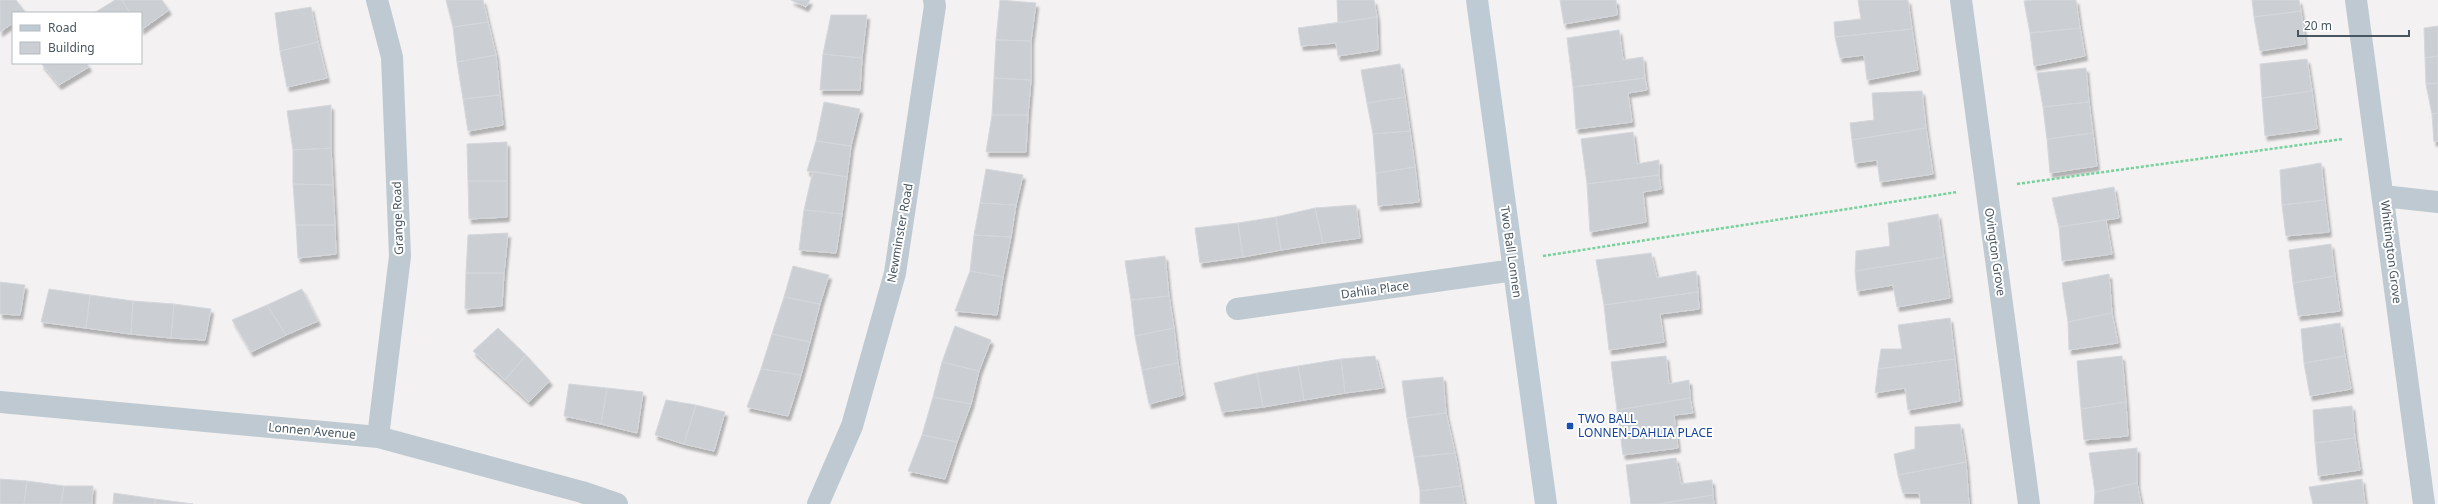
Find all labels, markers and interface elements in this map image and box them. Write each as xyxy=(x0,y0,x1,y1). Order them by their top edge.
legend xyxy=(12,12,142,64)
scale bar xyxy=(2298,12,2409,38)
text: 20 m xyxy=(2304,17,2332,34)
text: Road xyxy=(48,19,77,36)
text: Building xyxy=(48,39,95,56)
street label: Grange Road xyxy=(388,181,407,255)
street label: Newminster Road xyxy=(882,182,917,284)
street label: Whittington Grove xyxy=(2377,199,2406,305)
street label: Two Ball Lonnen xyxy=(1497,205,1526,299)
street label: Ovington Grove xyxy=(1981,207,2010,297)
street label: Dahlia Place xyxy=(1340,276,1410,303)
place label: TWO BALL LONNEN-DAHLIA PLACE xyxy=(1578,410,1713,441)
street label: Lonnen Avenue xyxy=(268,418,357,443)
marker: TWO BALL LONNEN-DAHLIA PLACE xyxy=(1565,421,1575,431)

